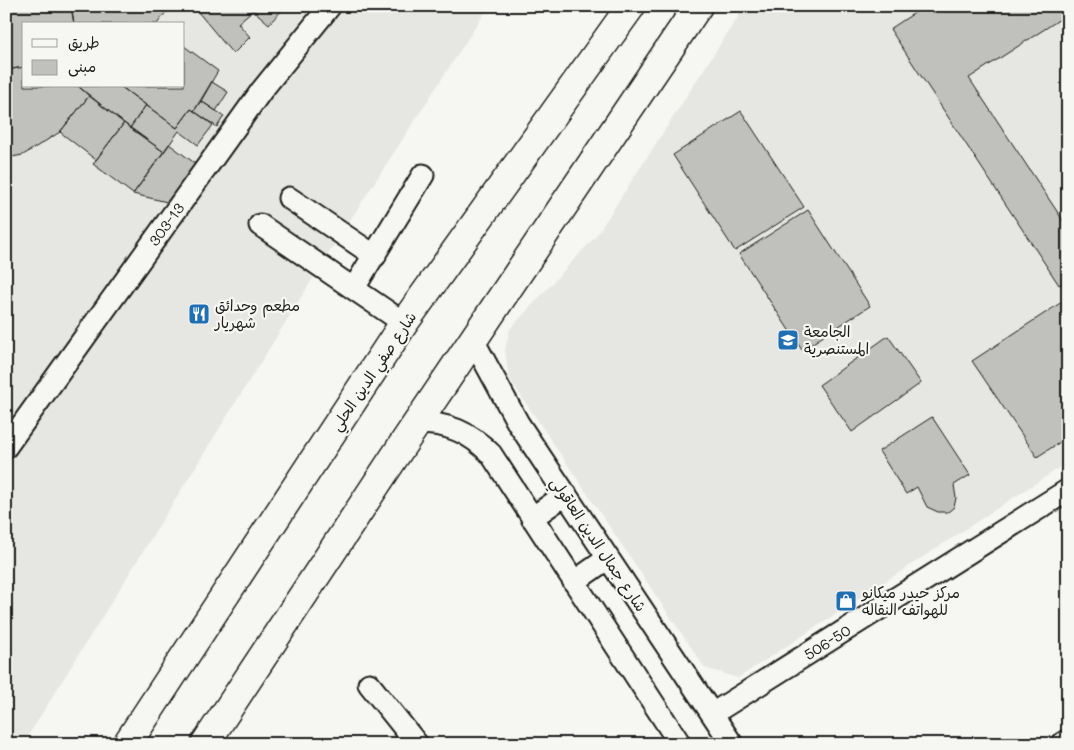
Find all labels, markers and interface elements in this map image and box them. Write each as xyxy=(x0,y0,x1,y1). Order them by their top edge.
legend xyxy=(22,22,185,88)
text: طريق xyxy=(68,32,100,52)
text: مبنى xyxy=(68,56,96,77)
street label: 303-13 xyxy=(144,198,189,250)
place label: مطعم وحدائق شهريار xyxy=(214,295,300,332)
restaurant icon: مطعم وحدائق شهريار xyxy=(187,302,211,326)
street label: شارع صفي الدين الحلي xyxy=(326,307,424,437)
place label: الجامعة المستنصرية xyxy=(804,321,869,358)
school or university icon: الجامعة المستنصرية xyxy=(776,328,800,352)
street label: شارع جمال الدين العاقولي xyxy=(543,473,652,617)
place label: مركز حيدر ميكانو للهواتف النقاله xyxy=(861,582,960,620)
shop icon: مركز حيدر ميكانو للهواتف النقاله xyxy=(834,589,858,613)
street label: 506-50 xyxy=(800,620,854,664)

